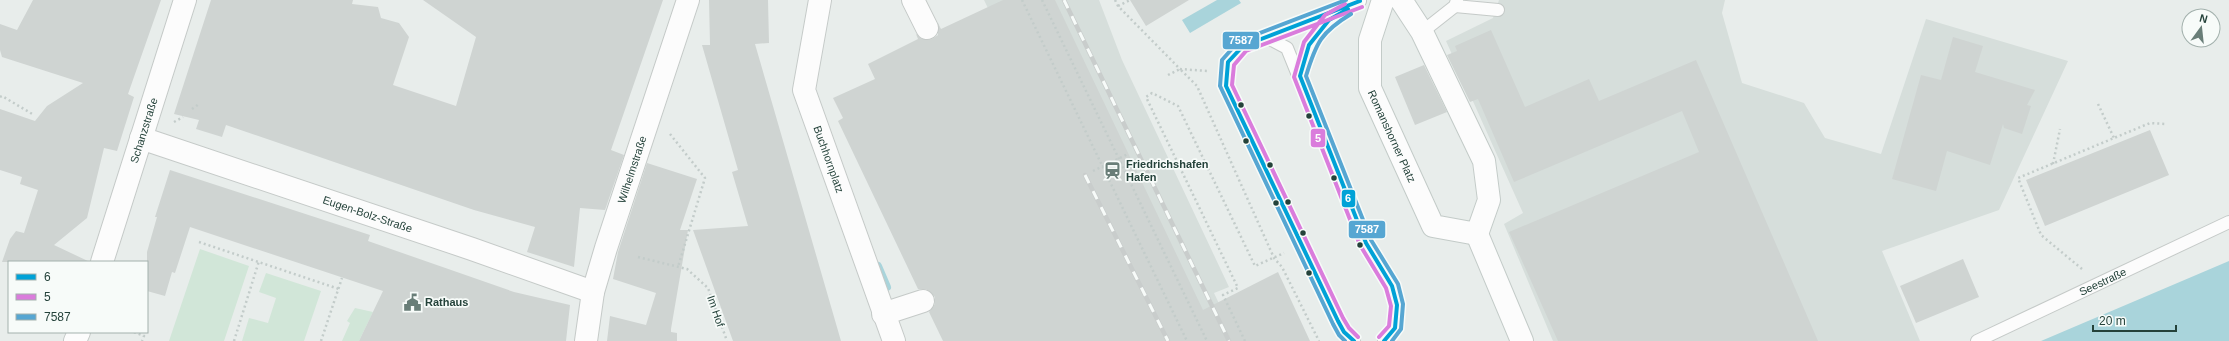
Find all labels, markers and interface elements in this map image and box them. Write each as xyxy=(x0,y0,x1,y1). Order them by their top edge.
north arrow xyxy=(2181,8,2221,48)
text: N xyxy=(2198,12,2209,25)
line badge: 7587 xyxy=(1222,31,1260,50)
text: 7587 xyxy=(1229,34,1253,46)
street label: Romanshorner Platz xyxy=(1366,88,1418,184)
street label: Schanzstraße xyxy=(128,96,160,165)
unlabelled marker xyxy=(1236,100,1246,110)
unlabelled marker xyxy=(1304,111,1314,121)
street label: Buchhornplatz xyxy=(811,124,846,194)
line badge: 5 xyxy=(1310,128,1326,148)
text: 5 xyxy=(1315,132,1321,144)
street label: Wilhelmstraße xyxy=(615,134,649,205)
unlabelled marker xyxy=(1241,136,1251,146)
place label: Friedrichshafen Hafen xyxy=(1126,158,1209,183)
station icon: Friedrichshafen Hafen xyxy=(1103,160,1123,180)
unlabelled marker xyxy=(1265,160,1275,170)
unlabelled marker xyxy=(1329,173,1339,183)
line badge: 6 xyxy=(1341,189,1356,208)
text: 6 xyxy=(1345,192,1351,204)
street label: Eugen-Bolz-Straße xyxy=(321,193,414,235)
unlabelled marker xyxy=(1283,197,1293,207)
unlabelled marker xyxy=(1271,198,1281,208)
line badge: 7587 xyxy=(1348,220,1386,239)
text: 7587 xyxy=(1355,223,1379,235)
unlabelled marker xyxy=(1298,228,1308,238)
unlabelled marker xyxy=(1355,240,1365,250)
legend xyxy=(8,261,148,333)
street label: Seestraße xyxy=(2077,265,2128,298)
unlabelled marker xyxy=(1304,268,1314,278)
text: 6 xyxy=(44,270,51,284)
text: 5 xyxy=(44,290,51,304)
public building icon: Rathaus xyxy=(402,292,422,312)
street label: Im Hof xyxy=(705,294,727,329)
place label: Rathaus xyxy=(425,296,468,308)
scale bar xyxy=(2093,307,2176,333)
text: 7587 xyxy=(44,310,71,324)
text: 20 m xyxy=(2099,314,2126,328)

